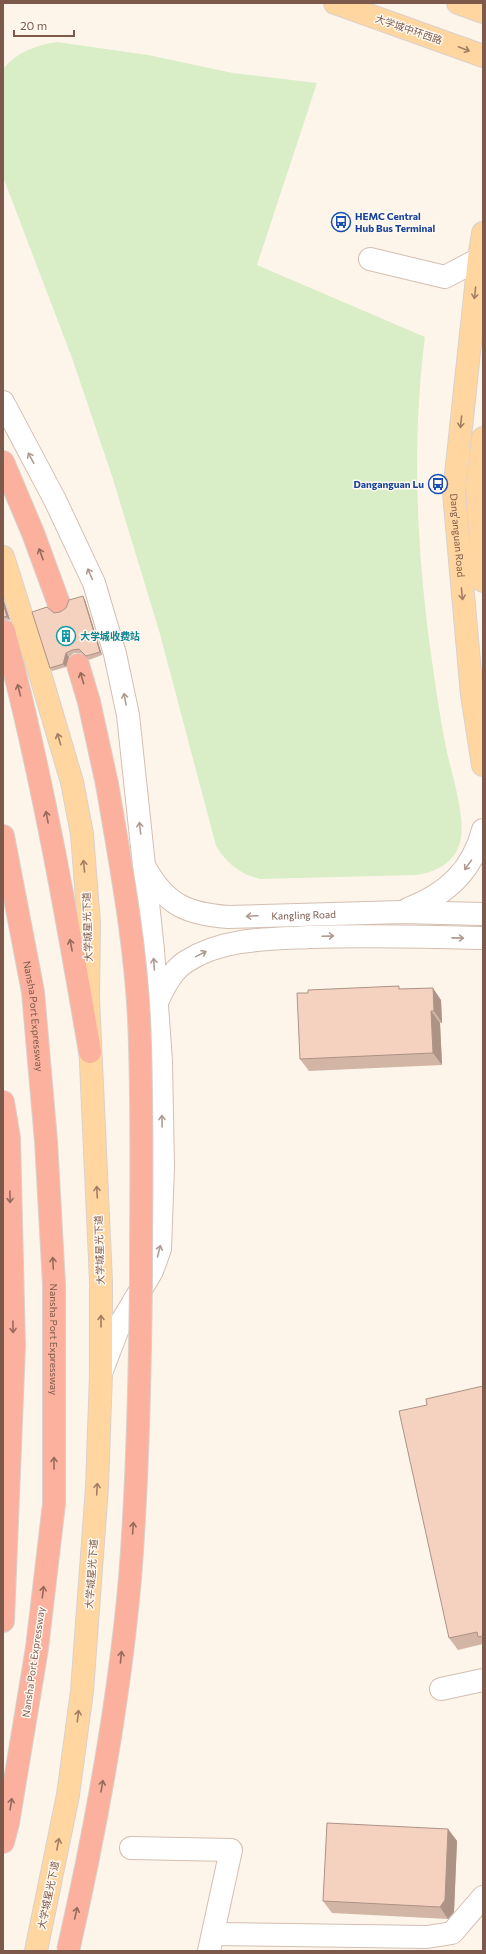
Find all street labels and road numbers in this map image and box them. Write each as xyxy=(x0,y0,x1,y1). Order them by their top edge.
street label: 大学城中环西路 xyxy=(374,12,444,46)
street label: Dang'anguan Road xyxy=(448,493,467,578)
street label: 大学城星光下道 xyxy=(80,892,94,962)
street label: Kangling Road xyxy=(271,908,336,922)
street label: Nansha Port Expressway xyxy=(21,960,46,1072)
street label: 大学城星光下道 xyxy=(92,1215,106,1285)
street label: Nansha Port Expressway xyxy=(48,1284,60,1395)
street label: 大学城星光下道 xyxy=(83,1539,99,1609)
street label: Nansha Port Expressway xyxy=(19,1606,47,1718)
street label: 大学城星光下道 xyxy=(35,1860,61,1930)

